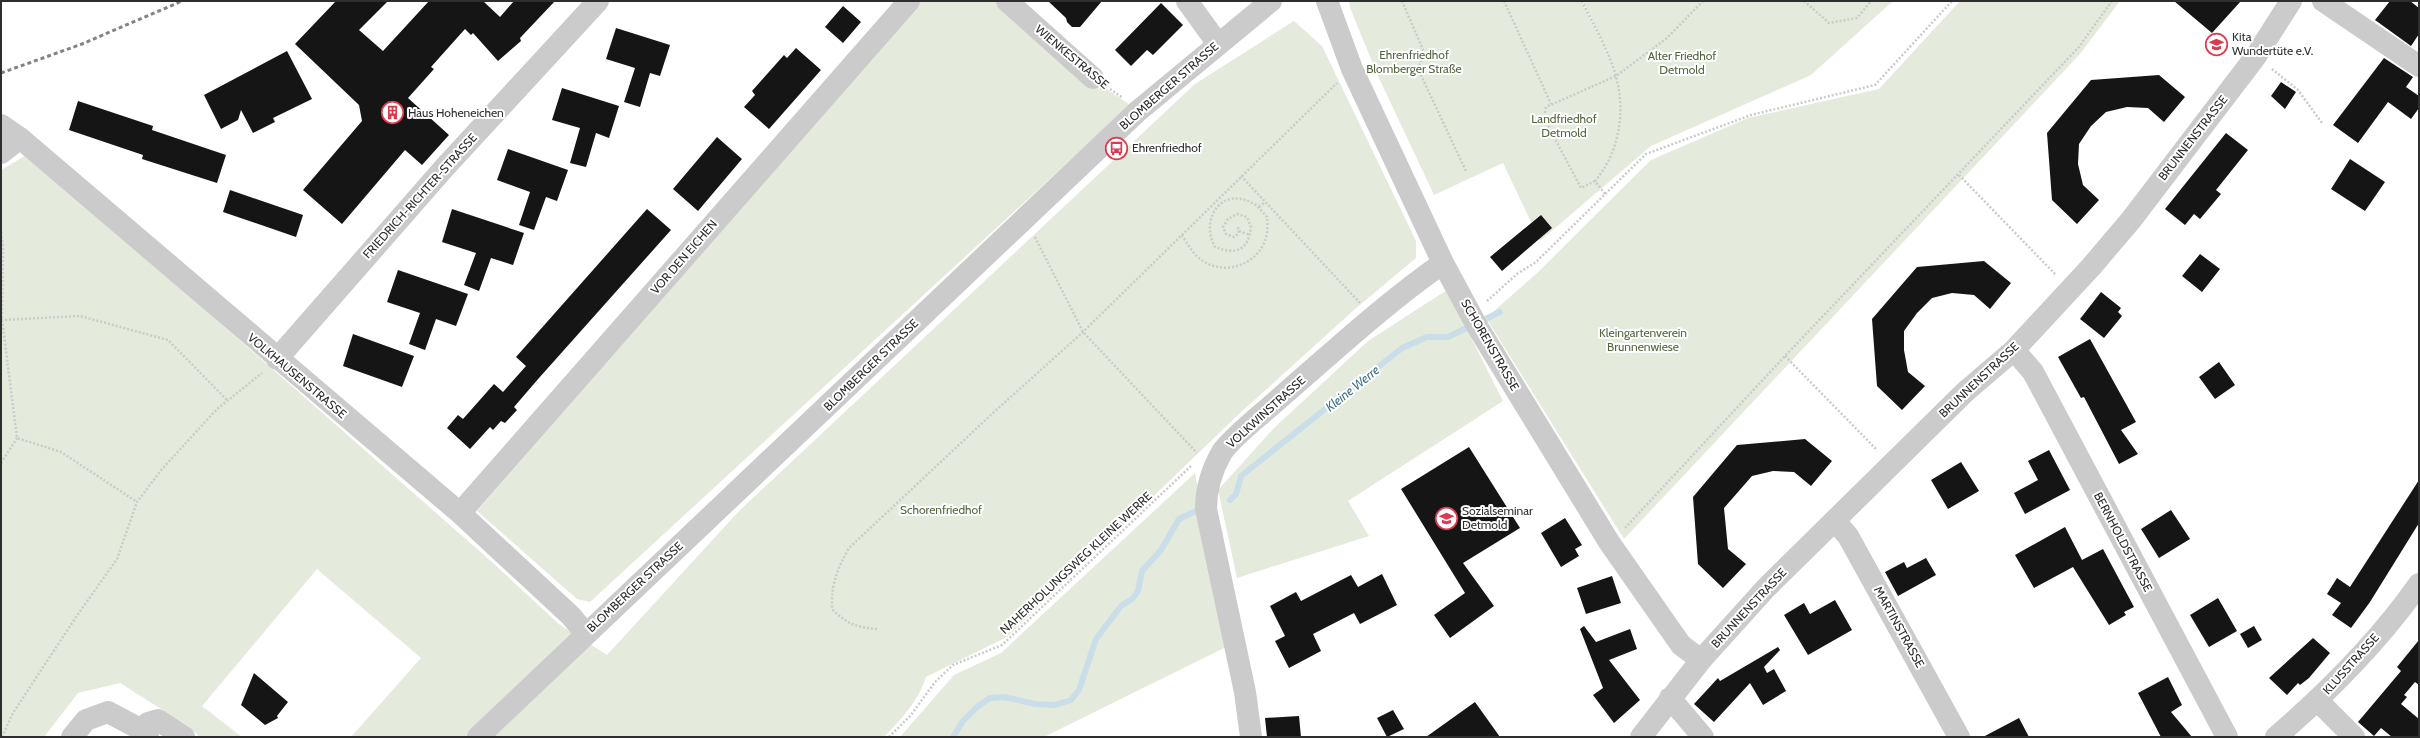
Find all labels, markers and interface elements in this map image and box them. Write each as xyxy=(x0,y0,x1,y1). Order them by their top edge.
street label: WIENKESTRASSE xyxy=(1032,21,1113,92)
place label: Kita Wundertüte e.V. xyxy=(2232,29,2313,58)
school or university icon: Kita Wundertüte e.V. xyxy=(2203,31,2229,57)
street label: BLOMBERGER STRASSE xyxy=(1116,38,1221,133)
park label: Ehrenfriedhof Blomberger Straße xyxy=(1366,47,1462,76)
park label: Alter Friedhof Detmold xyxy=(1648,48,1716,77)
street label: BRUNNENSTRASSE xyxy=(2155,92,2231,183)
building icon: Haus Hoheneichen xyxy=(379,100,405,126)
place label: Haus Hoheneichen xyxy=(408,105,504,120)
park label: Landfriedhof Detmold xyxy=(1531,111,1597,140)
street label: FRIEDRICH-RICHTER-STRASSE xyxy=(359,130,480,261)
bus stop icon: Ehrenfriedhof xyxy=(1104,135,1130,161)
place label: Ehrenfriedhof xyxy=(1132,140,1202,155)
street label: VOR DEN EICHEN xyxy=(647,216,720,297)
street label: SCHORENSTRASSE xyxy=(1458,296,1523,393)
street label: BLOMBERGER STRASSE xyxy=(820,315,921,414)
park label: Kleingartenverein Brunnenwiese xyxy=(1599,325,1687,354)
street label: VOLKHAUSENSTRASSE xyxy=(245,330,350,422)
street label: BRUNNENSTRASSE xyxy=(1936,339,2022,421)
water label: Kleine Werre xyxy=(1322,361,1382,415)
street label: VOLKWINSTRASSE xyxy=(1223,372,1308,451)
street label: NAHERHOLUNGSWEG KLEINE WERRE xyxy=(997,488,1155,637)
street label: BERNHOLDSTRASSE xyxy=(2091,489,2156,594)
park label: Schorenfriedhof xyxy=(900,502,982,517)
place label: Sozialseminar Detmold xyxy=(1462,503,1533,532)
school or university icon: Sozialseminar Detmold xyxy=(1433,505,1459,531)
street label: BLOMBERGER STRASSE xyxy=(583,538,686,635)
street label: BRUNNENSTRASSE xyxy=(1708,564,1790,651)
street label: MARTINSTRASSE xyxy=(1871,583,1928,670)
street label: KLUSSTRASSE xyxy=(2319,630,2382,697)

